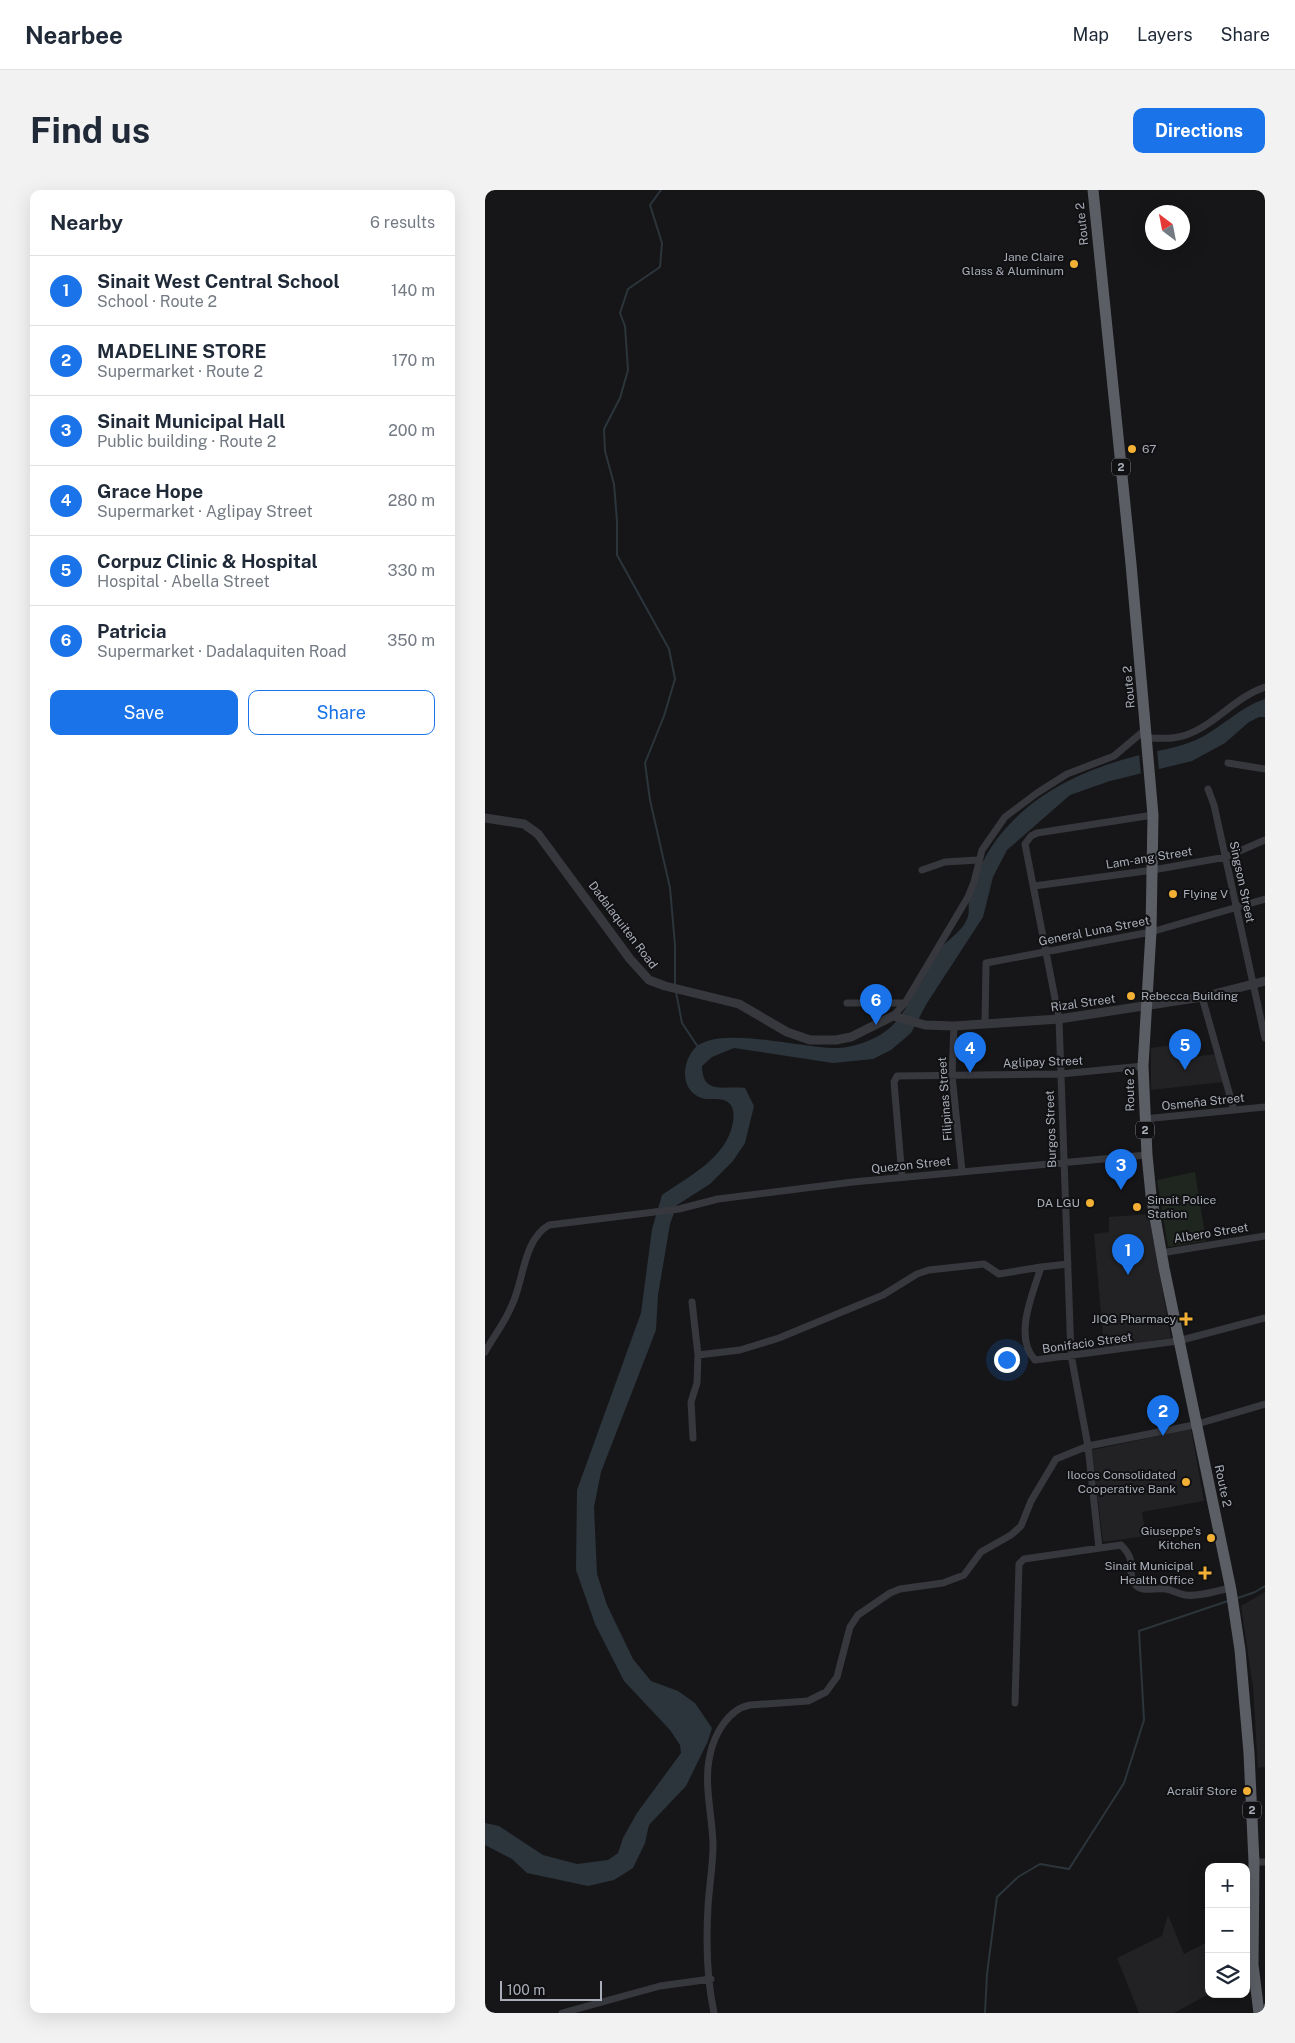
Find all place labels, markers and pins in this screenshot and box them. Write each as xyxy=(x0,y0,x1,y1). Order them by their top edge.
place label: Jane Claire Glass & Aluminum xyxy=(962,250,1064,278)
marker: Jane Claire Glass & Aluminum xyxy=(1068,258,1080,270)
place label: 67 xyxy=(1142,442,1156,456)
marker: 67 xyxy=(1126,443,1138,455)
place label: Flying V xyxy=(1183,887,1228,901)
marker: Flying V xyxy=(1167,888,1179,900)
pin: 6 xyxy=(860,984,892,1025)
place label: Rebecca Building xyxy=(1141,989,1238,1003)
marker: Rebecca Building xyxy=(1125,990,1137,1002)
pin: 5 xyxy=(1169,1029,1201,1070)
pin: 4 xyxy=(954,1032,986,1073)
pin: 3 xyxy=(1105,1149,1137,1190)
place label: Sinait Police Station xyxy=(1147,1193,1217,1221)
place label: DA LGU xyxy=(1037,1196,1080,1210)
marker: DA LGU xyxy=(1084,1197,1096,1209)
marker: Sinait Police Station xyxy=(1131,1201,1143,1213)
pin: 1 xyxy=(1112,1234,1144,1275)
place label: JIQG Pharmacy xyxy=(1092,1312,1177,1326)
marker: JIQG Pharmacy xyxy=(1180,1313,1192,1325)
pin: 2 xyxy=(1147,1395,1179,1436)
place label: Ilocos Consolidated Cooperative Bank xyxy=(1067,1468,1176,1496)
marker: Ilocos Consolidated Cooperative Bank xyxy=(1180,1476,1192,1488)
place label: Giuseppe’s Kitchen xyxy=(1141,1524,1201,1552)
marker: Giuseppe’s Kitchen xyxy=(1205,1532,1217,1544)
place label: Sinait Municipal Health Office xyxy=(1104,1559,1194,1587)
marker: Sinait Municipal Health Office xyxy=(1198,1566,1212,1580)
place label: Acralif Store xyxy=(1166,1784,1237,1798)
marker: Acralif Store xyxy=(1241,1785,1253,1797)

